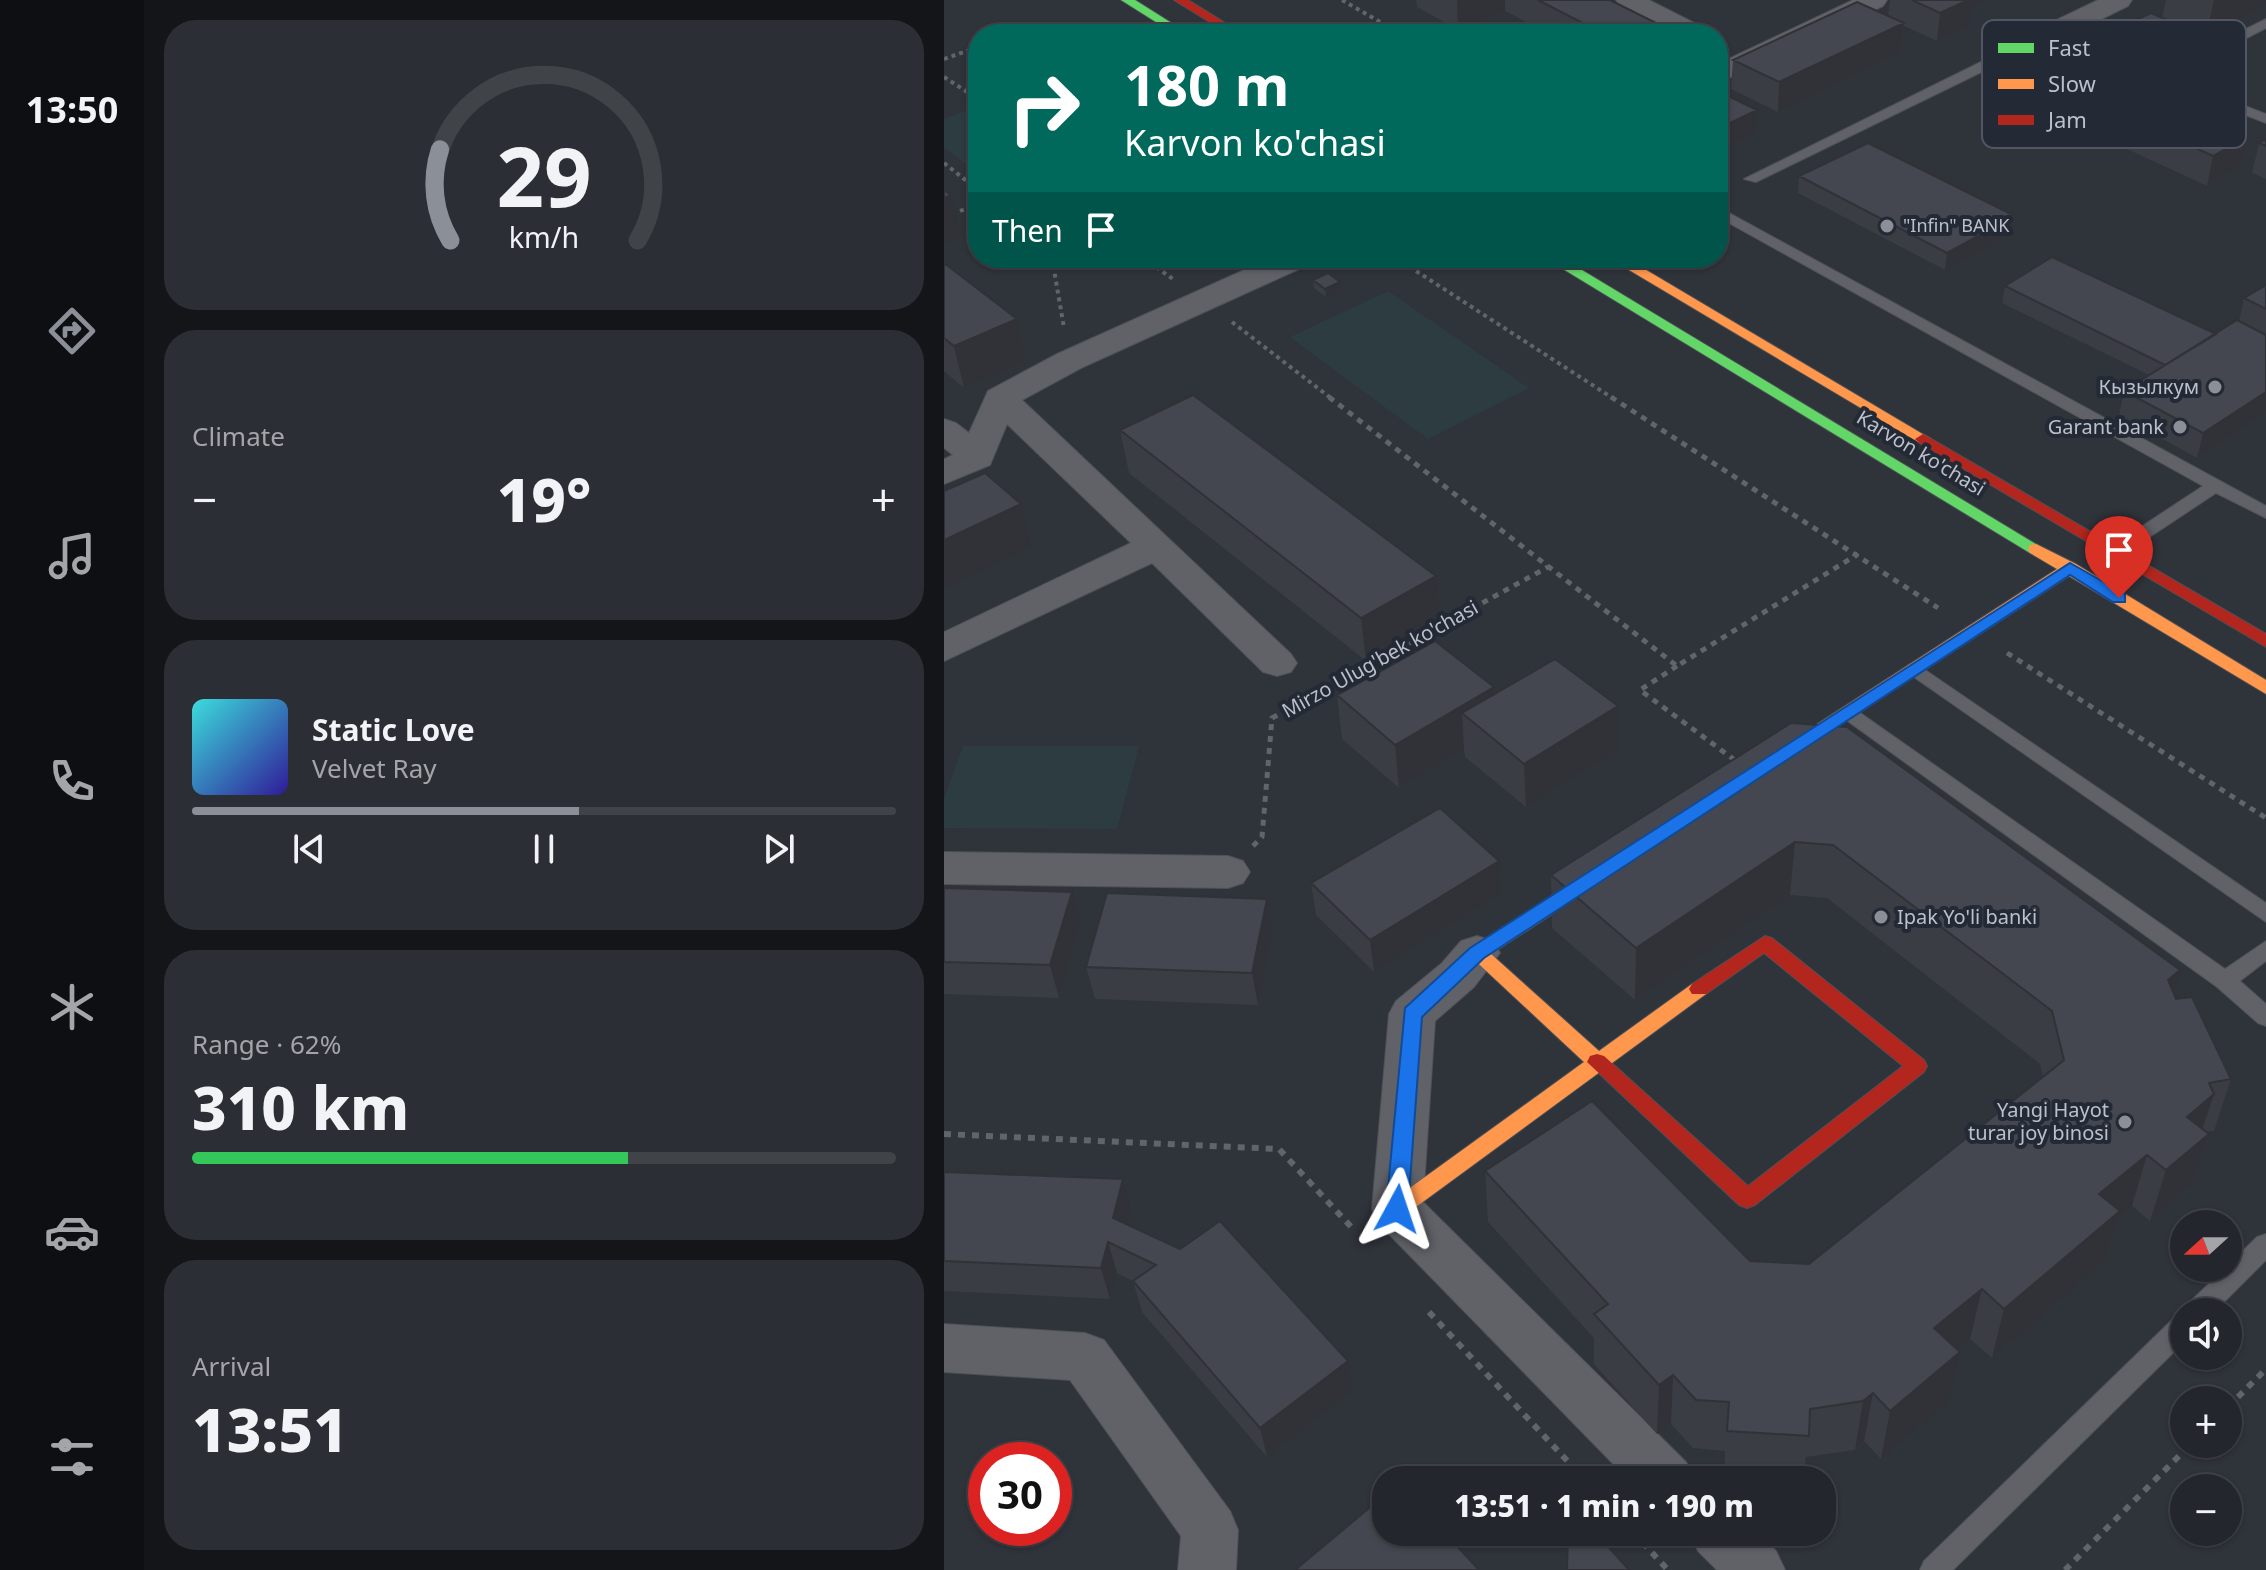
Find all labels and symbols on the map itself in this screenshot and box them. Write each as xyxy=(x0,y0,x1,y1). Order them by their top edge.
legend xyxy=(1982,20,2246,148)
text: Fast xyxy=(2048,32,2090,62)
text: Slow xyxy=(2048,68,2097,98)
text: Jam xyxy=(2046,104,2087,134)
place label: "Infin" BANK xyxy=(1903,213,2010,237)
marker: "Infin" BANK xyxy=(1878,217,1896,235)
place label: Кызылкум xyxy=(2098,373,2199,400)
marker: Кызылкум xyxy=(2206,378,2224,396)
street label: Karvon ko'chasi xyxy=(1852,404,1991,502)
place label: Garant bank xyxy=(2048,413,2164,440)
marker: Garant bank xyxy=(2171,418,2189,436)
pin xyxy=(2085,516,2153,598)
street label: Mirzo Ulug'bek ko'chasi xyxy=(1277,593,1483,724)
place label: Ipak Yo'li banki xyxy=(1897,903,2037,930)
marker: Ipak Yo'li banki xyxy=(1872,908,1890,926)
place label: Yangi Hayot turar joy binosi xyxy=(1968,1096,2109,1146)
marker: Yangi Hayot turar joy binosi xyxy=(2116,1113,2134,1131)
position arrow xyxy=(1355,1167,1439,1251)
north arrow xyxy=(2170,1210,2242,1282)
speed limit sign: 30 xyxy=(968,1442,1072,1546)

